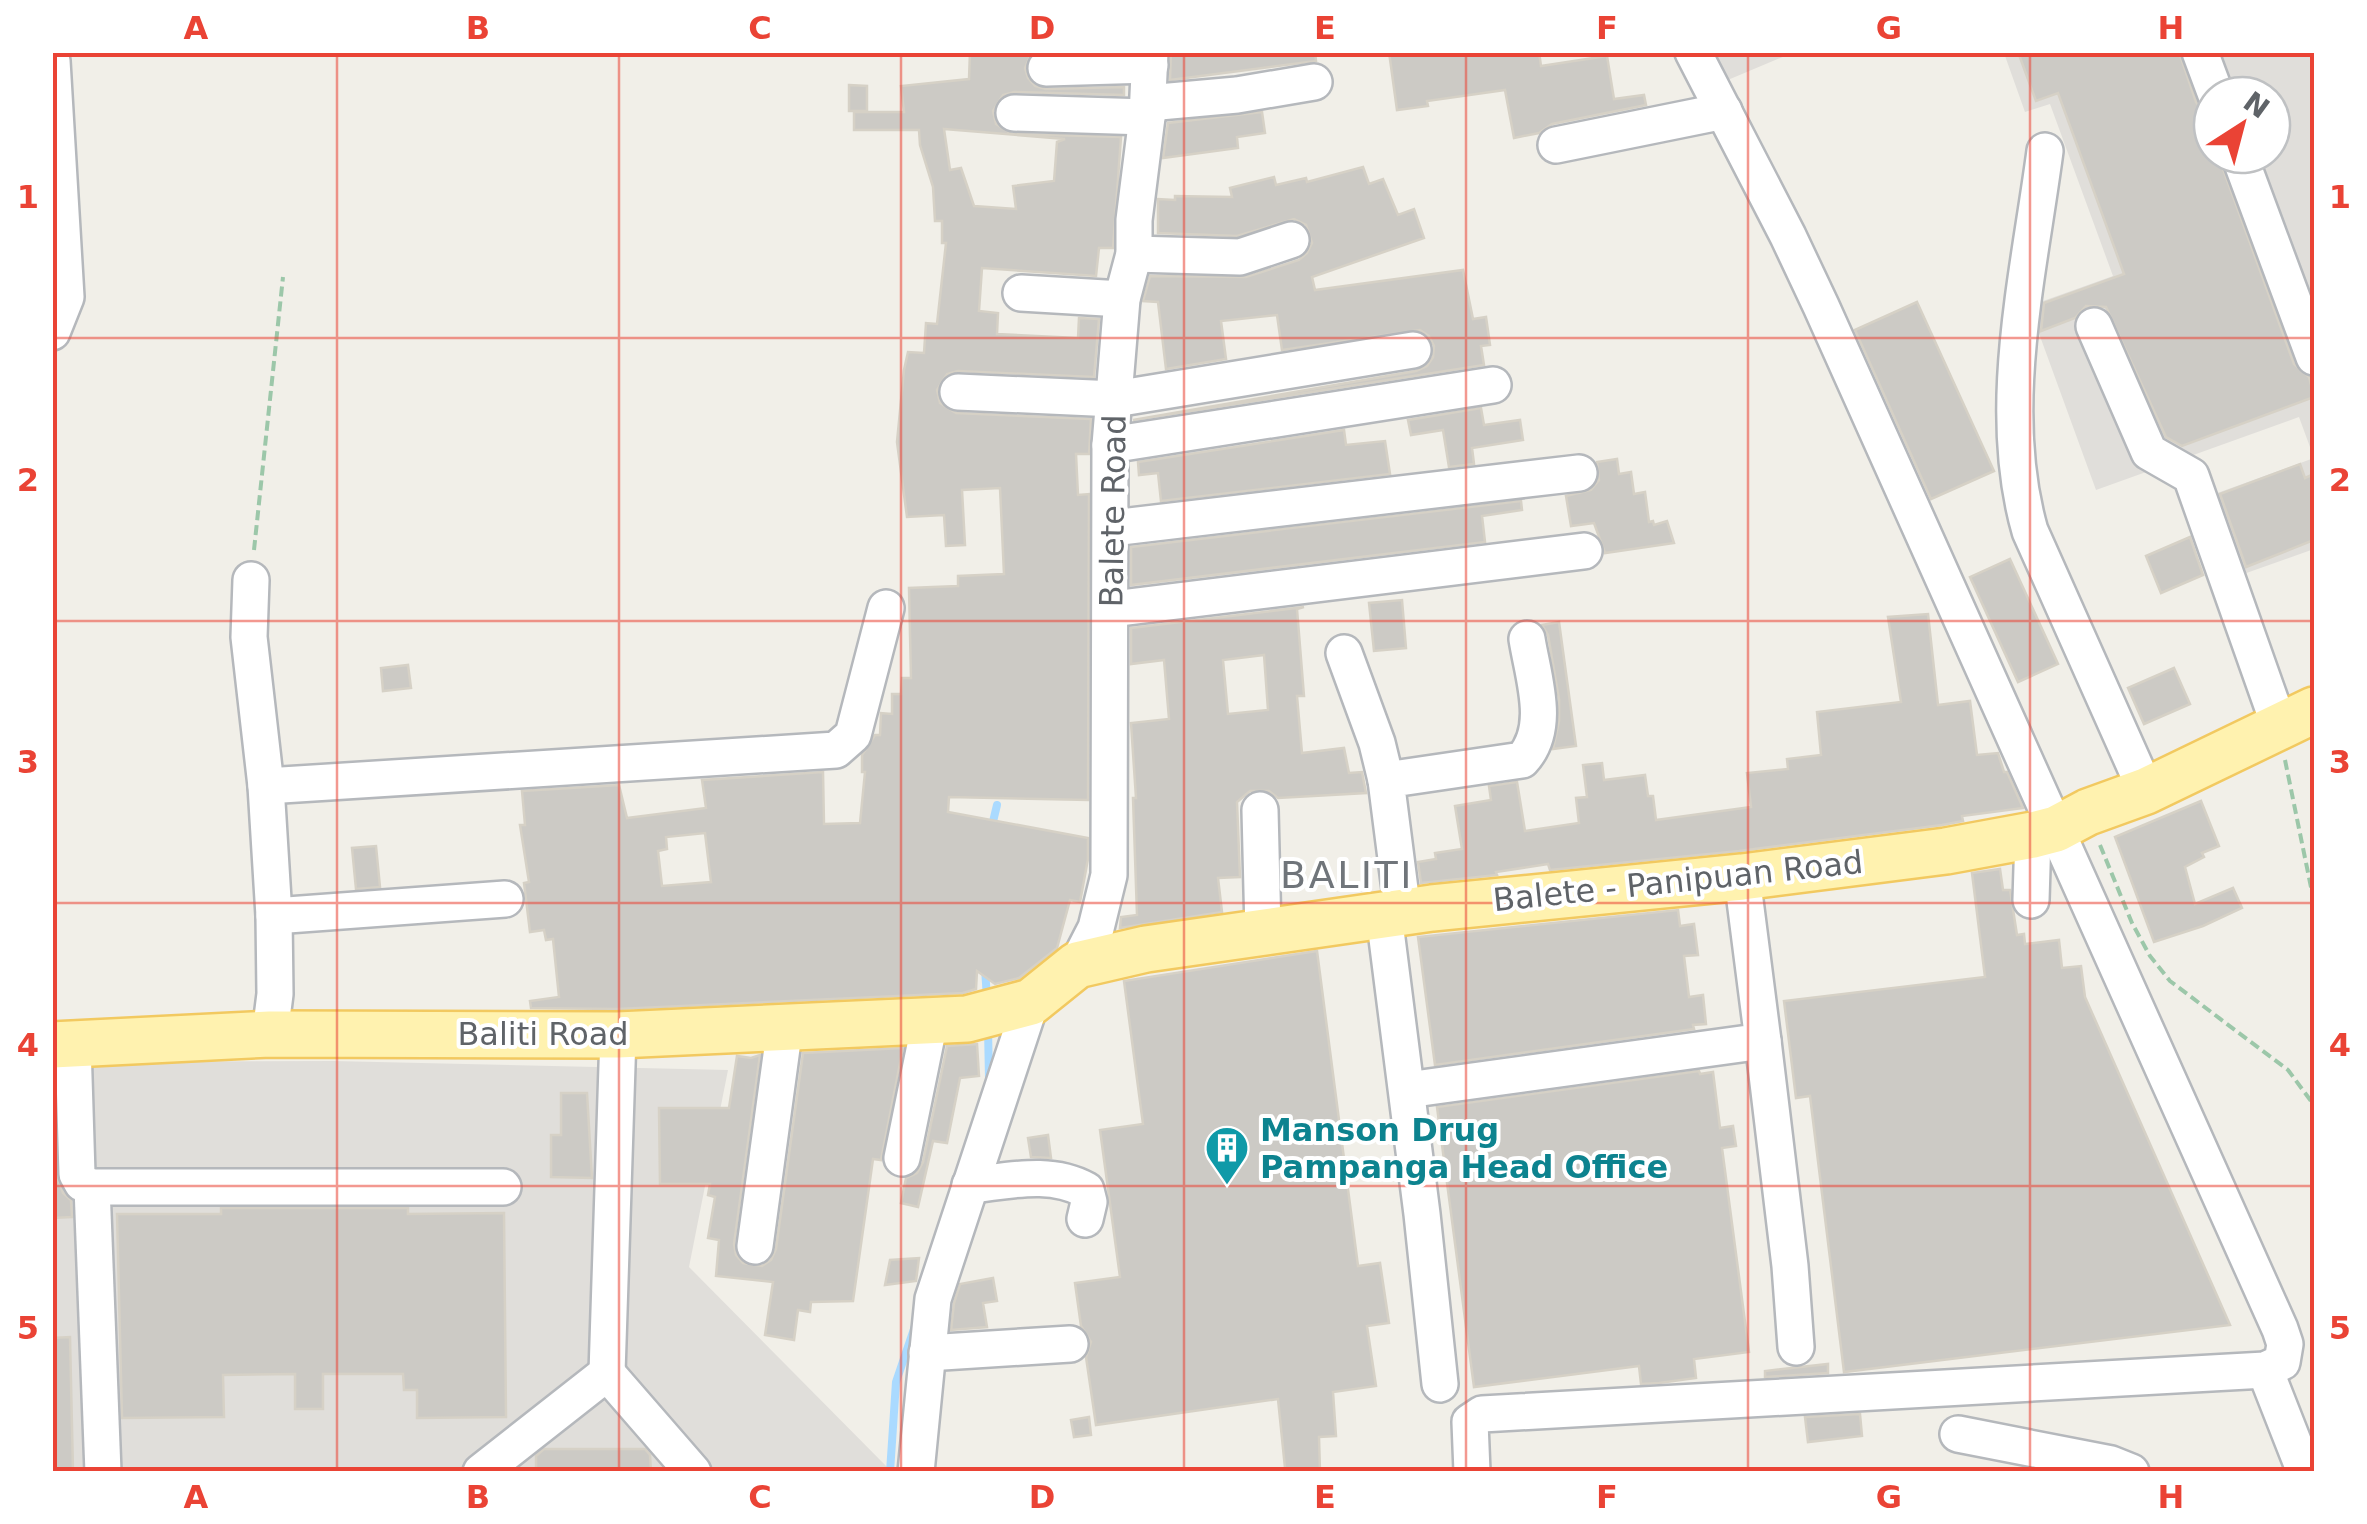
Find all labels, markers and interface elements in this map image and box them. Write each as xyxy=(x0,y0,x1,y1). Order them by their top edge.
text: A xyxy=(184,9,209,47)
text: B xyxy=(466,9,490,47)
text: C xyxy=(748,9,772,47)
text: D xyxy=(1029,9,1055,47)
text: E xyxy=(1314,9,1336,47)
text: F xyxy=(1596,9,1618,47)
text: G xyxy=(1876,9,1902,47)
text: H xyxy=(2158,9,2184,47)
north arrow xyxy=(2192,75,2292,175)
text: N xyxy=(2237,85,2276,125)
text: 1 xyxy=(17,178,39,216)
text: 1 xyxy=(2329,178,2351,216)
street label: Balete Road xyxy=(1092,414,1134,608)
text: 2 xyxy=(17,461,39,499)
text: 2 xyxy=(2329,461,2351,499)
text: 3 xyxy=(17,743,39,781)
text: 3 xyxy=(2329,743,2351,781)
street label: Balete - Panipuan Road xyxy=(1491,843,1865,919)
district label: BALITI xyxy=(1280,853,1414,897)
street label: Baliti Road xyxy=(457,1015,629,1053)
text: 4 xyxy=(17,1026,39,1064)
text: 4 xyxy=(2329,1026,2351,1064)
place label: Manson Drug Pampanga Head Office xyxy=(1260,1111,1668,1186)
building icon: Manson Drug Pampanga Head Office xyxy=(1204,1125,1250,1186)
text: 5 xyxy=(17,1309,39,1347)
text: 5 xyxy=(2329,1309,2351,1347)
text: A xyxy=(184,1478,209,1516)
text: B xyxy=(466,1478,490,1516)
text: C xyxy=(748,1478,772,1516)
text: D xyxy=(1029,1478,1055,1516)
text: E xyxy=(1314,1478,1336,1516)
text: F xyxy=(1596,1478,1618,1516)
text: G xyxy=(1876,1478,1902,1516)
text: H xyxy=(2158,1478,2184,1516)

